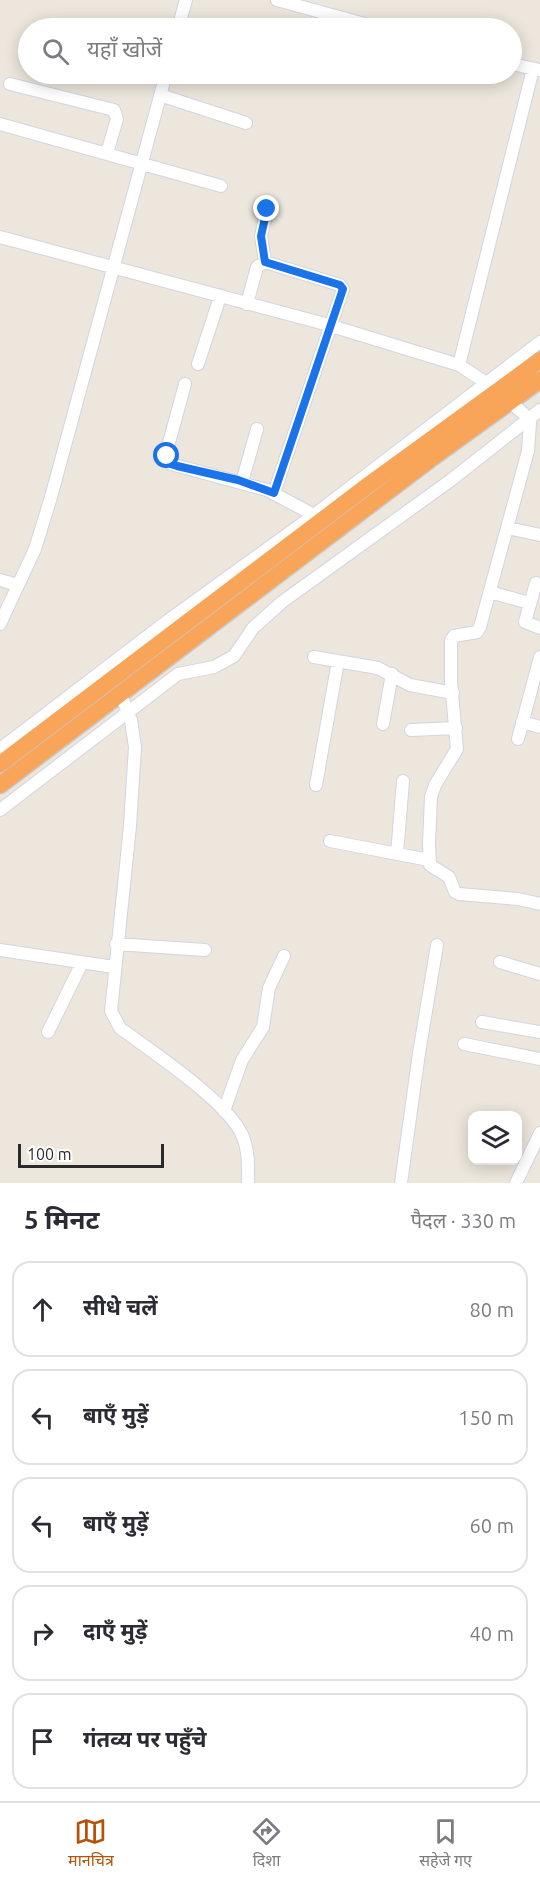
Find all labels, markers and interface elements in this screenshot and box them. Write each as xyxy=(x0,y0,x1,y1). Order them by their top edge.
search box xyxy=(18,18,522,84)
icon: search xyxy=(39,35,72,68)
text: यहाँ खोजें xyxy=(87,36,162,61)
route end xyxy=(253,195,279,221)
route start xyxy=(153,442,179,468)
map controls xyxy=(468,1111,522,1165)
button: layers xyxy=(468,1111,522,1165)
scale bar xyxy=(18,1141,164,1168)
text: 100 m xyxy=(27,1145,72,1163)
text: 5 मिनट xyxy=(24,1205,99,1234)
text: पैदल · 330 m xyxy=(411,1209,516,1232)
icon: ahead xyxy=(26,1293,59,1326)
text: सीधे चलें xyxy=(83,1294,158,1319)
text: 80 m xyxy=(470,1298,514,1321)
icon: left xyxy=(26,1401,59,1434)
text: बाएँ मुड़ें xyxy=(83,1402,149,1427)
text: 150 m xyxy=(458,1406,514,1429)
icon: left xyxy=(26,1509,59,1542)
text: बाएँ मुड़ें xyxy=(83,1510,149,1535)
text: 60 m xyxy=(470,1514,514,1537)
icon: right xyxy=(26,1617,59,1650)
text: दाएँ मुड़ें xyxy=(83,1618,147,1643)
text: 40 m xyxy=(470,1622,514,1645)
icon: arrive xyxy=(26,1725,59,1758)
text: गंतव्य पर पहुँचे xyxy=(83,1726,207,1751)
tab: मानचित्र xyxy=(68,1815,114,1873)
tab: दिशा xyxy=(250,1815,283,1873)
tab: सहेजे गए xyxy=(419,1815,472,1873)

